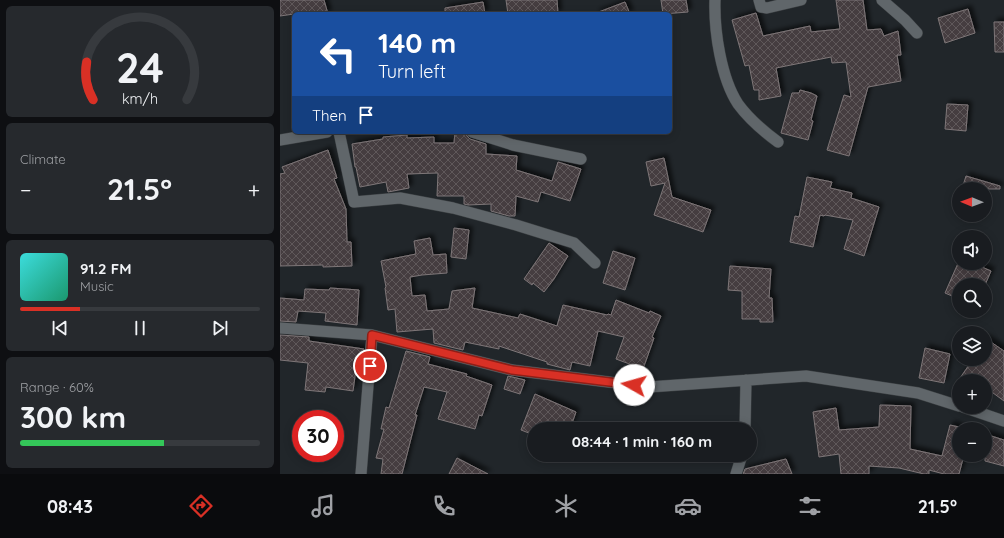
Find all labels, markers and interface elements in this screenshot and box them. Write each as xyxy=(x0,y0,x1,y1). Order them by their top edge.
text: 140 m xyxy=(378,25,456,60)
icon: left xyxy=(312,28,364,80)
text: 24 xyxy=(116,40,164,92)
text: Turn left xyxy=(378,60,446,83)
text: km/h xyxy=(122,89,158,107)
icon: arrive xyxy=(355,104,377,126)
text: Then xyxy=(312,106,347,125)
text: Climate xyxy=(20,151,66,167)
text: 21.5° xyxy=(107,170,172,208)
text: − xyxy=(20,176,31,204)
text: + xyxy=(248,176,260,204)
north arrow xyxy=(952,182,992,222)
map controls xyxy=(952,182,992,462)
button: sound xyxy=(952,230,992,270)
text: 91.2 FM xyxy=(80,259,132,278)
text: Music xyxy=(80,278,114,294)
button: search xyxy=(952,278,992,318)
icon: previous xyxy=(49,317,71,339)
icon: pause xyxy=(129,317,151,339)
icon: next xyxy=(209,317,231,339)
button: layers xyxy=(952,326,992,366)
pin xyxy=(353,349,387,383)
icon: arrive xyxy=(359,355,381,377)
position arrow xyxy=(613,364,655,406)
button: + xyxy=(952,374,992,414)
text: Range · 60% xyxy=(20,379,94,395)
text: 300 km xyxy=(20,398,126,436)
speed limit sign: 30 xyxy=(292,410,344,462)
button: − xyxy=(952,422,992,462)
text: 08:44 · 1 min · 160 m xyxy=(572,432,712,451)
icon: directions xyxy=(187,492,215,520)
icon: music xyxy=(309,492,337,520)
icon: phone xyxy=(430,492,458,520)
icon: climate xyxy=(552,492,580,520)
icon: car xyxy=(674,492,702,520)
icon: filters xyxy=(796,492,824,520)
text: 08:43 xyxy=(47,495,93,518)
text: 21.5° xyxy=(918,495,957,518)

